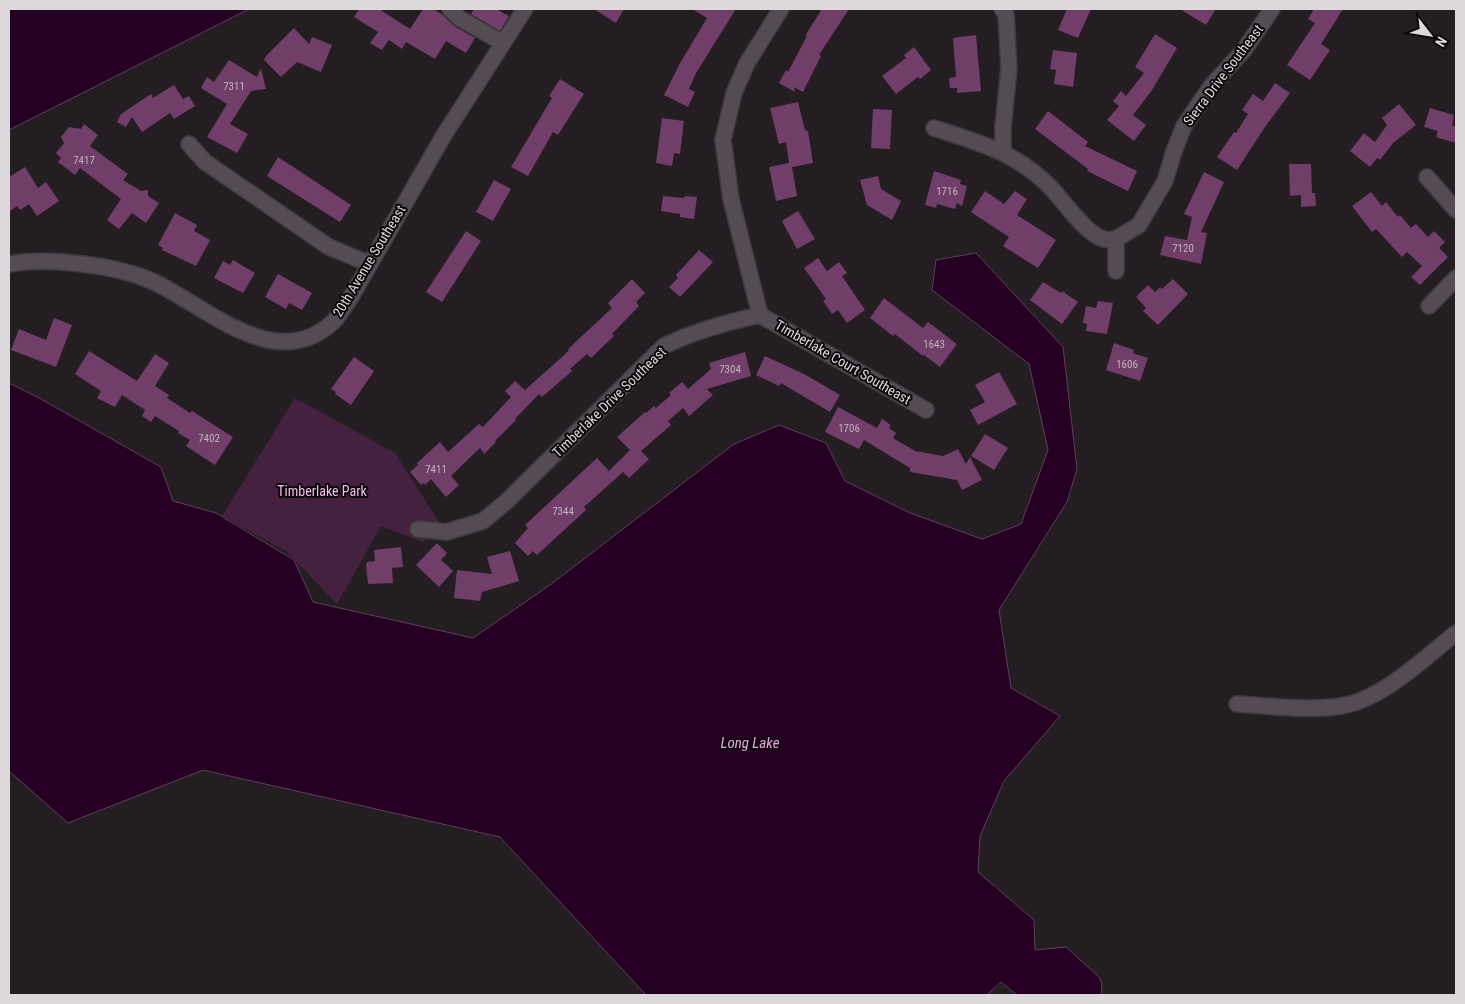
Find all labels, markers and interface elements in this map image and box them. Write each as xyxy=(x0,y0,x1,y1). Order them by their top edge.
north arrow xyxy=(1405,10,1455,60)
street label: Sierra Drive Southeast xyxy=(1180,21,1266,129)
text: N xyxy=(1432,34,1450,49)
house number: 7311 xyxy=(223,80,245,93)
house number: 7417 xyxy=(73,154,95,167)
house number: 1716 xyxy=(936,185,958,198)
street label: 20th Avenue Southeast xyxy=(329,202,409,320)
house number: 7120 xyxy=(1172,242,1194,255)
street label: Timberlake Court Southeast xyxy=(772,317,914,407)
house number: 1643 xyxy=(923,338,945,351)
street label: Timberlake Drive Southeast xyxy=(549,344,669,460)
house number: 1606 xyxy=(1116,358,1138,371)
house number: 7304 xyxy=(719,363,741,376)
house number: 1706 xyxy=(838,422,860,435)
house number: 7402 xyxy=(198,432,220,445)
house number: 7411 xyxy=(425,463,447,476)
park label: Timberlake Park xyxy=(277,483,367,499)
house number: 7344 xyxy=(552,505,574,518)
water label: Long Lake xyxy=(721,734,780,752)

